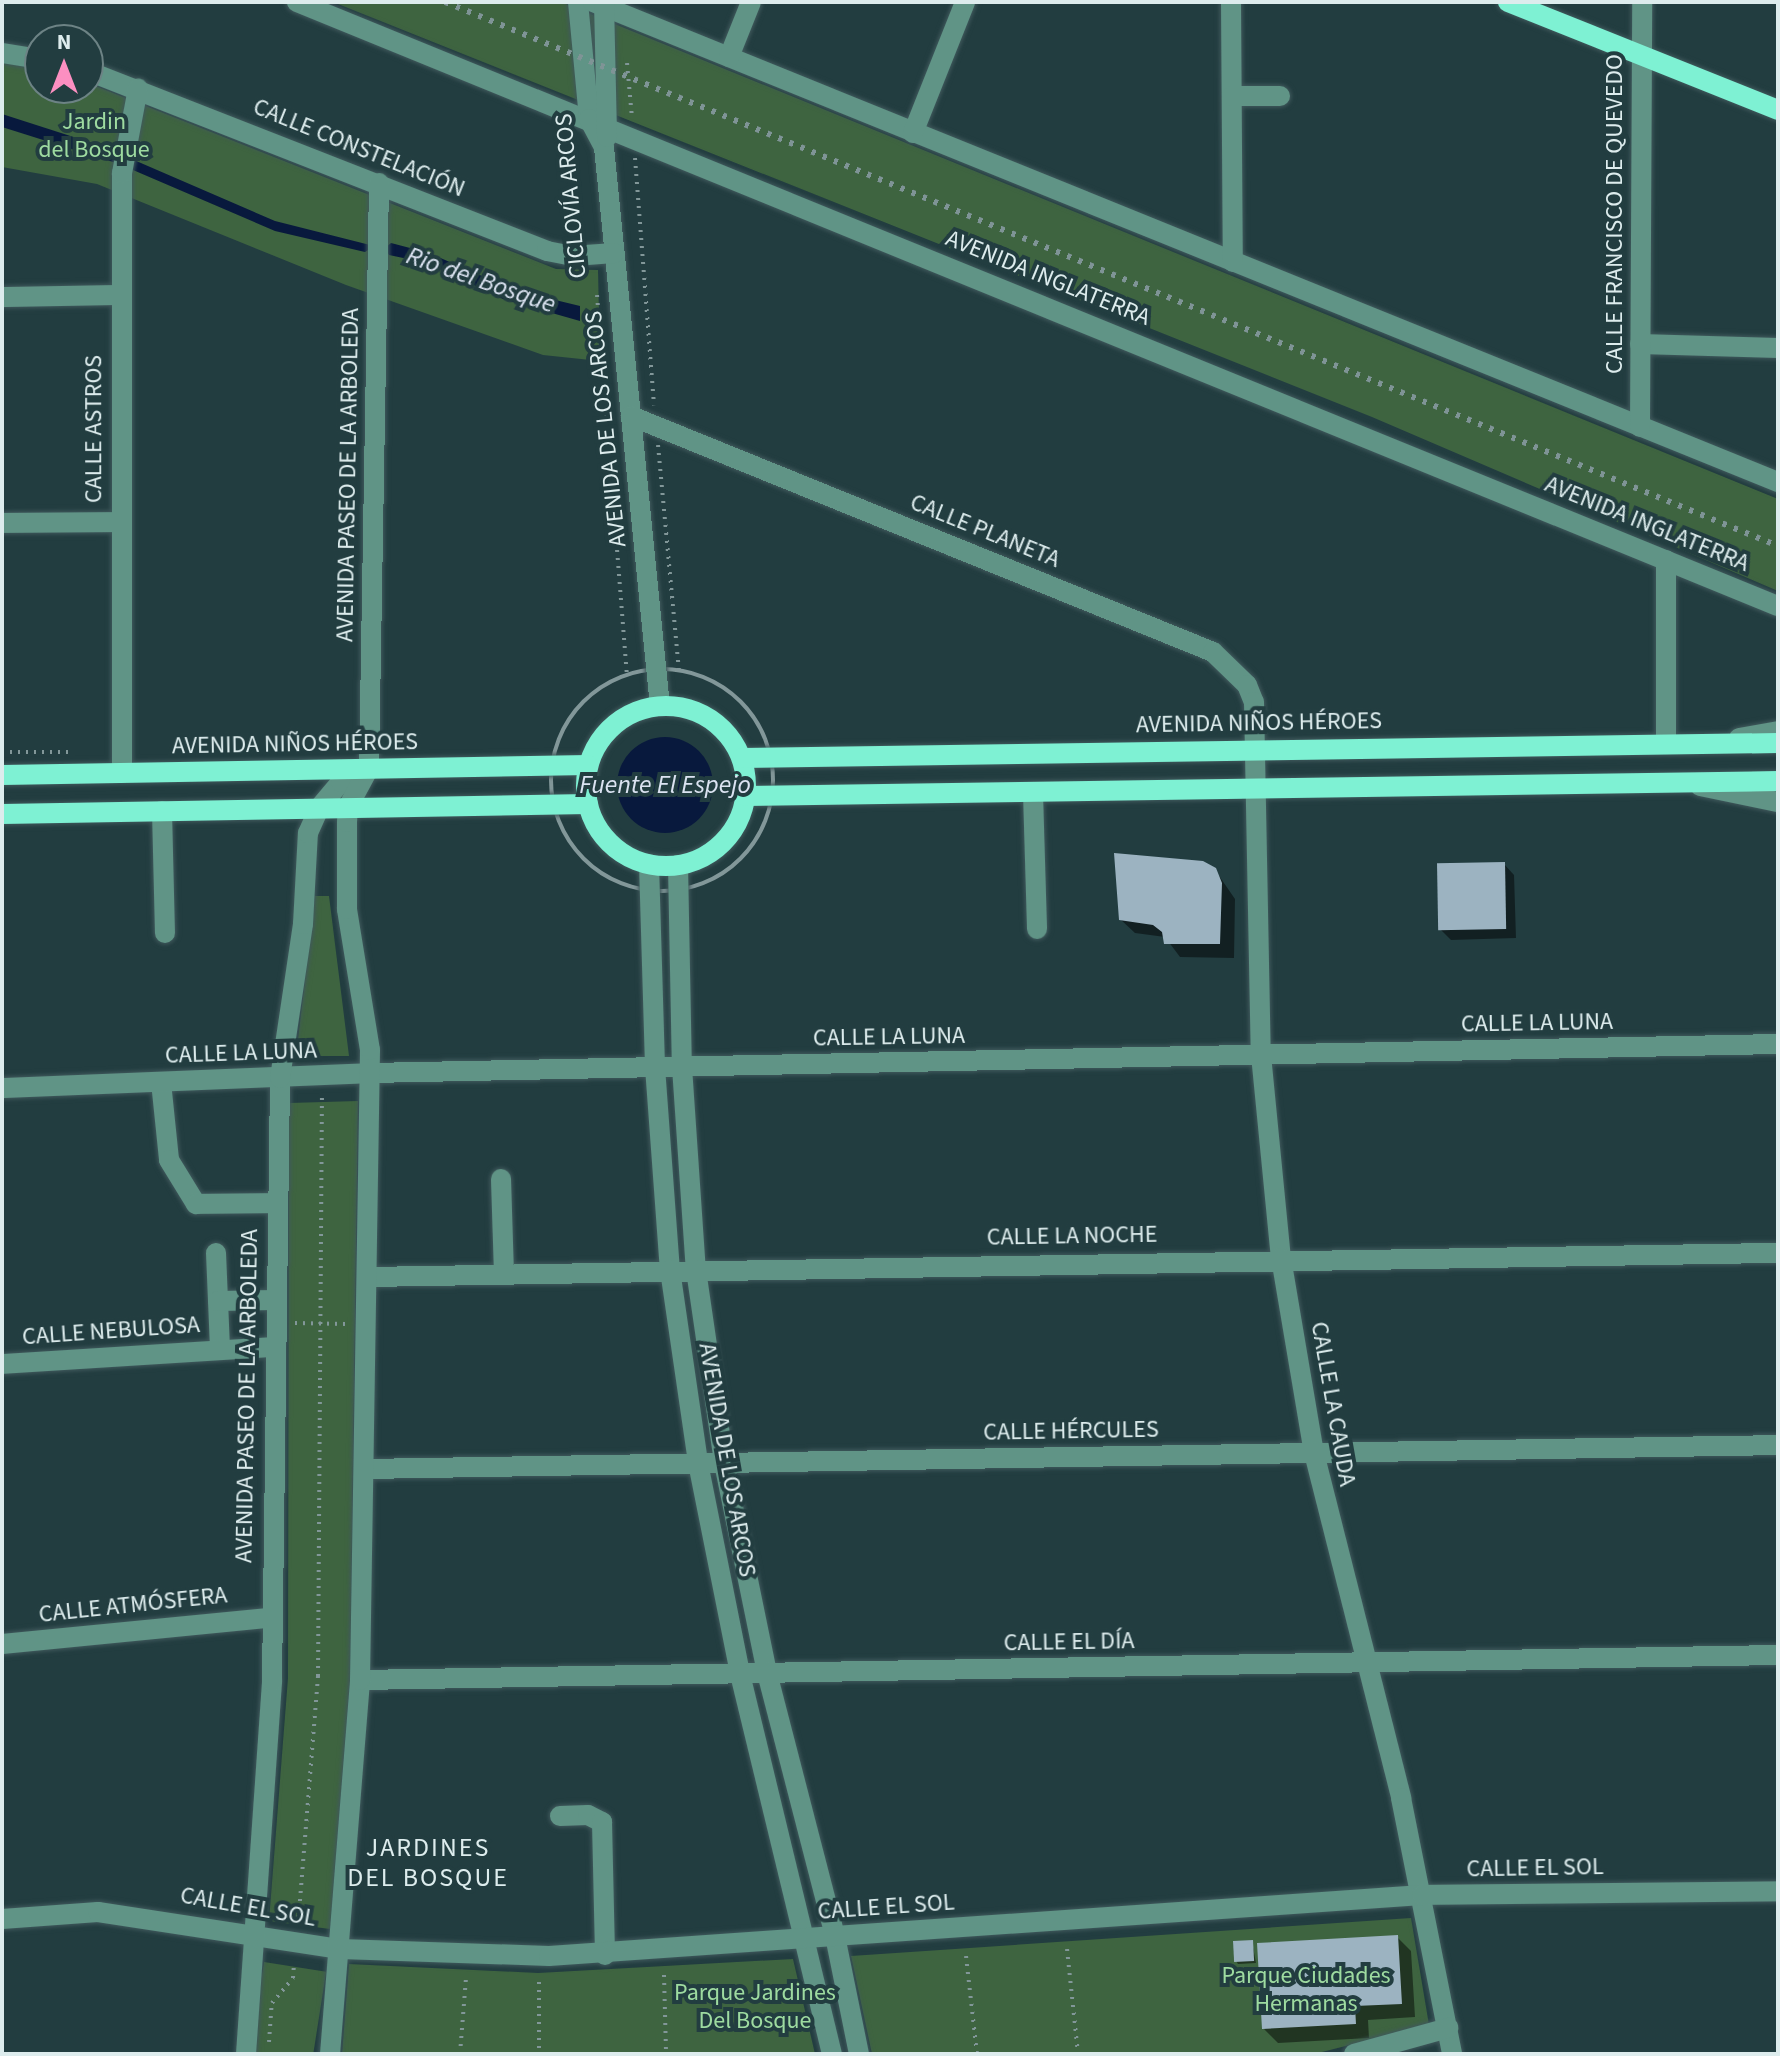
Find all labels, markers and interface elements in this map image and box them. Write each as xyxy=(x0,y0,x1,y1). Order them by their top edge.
north arrow xyxy=(24,24,104,104)
text: N xyxy=(57,26,71,58)
street label: CALLE FRANCISCO DE QUEVEDO xyxy=(1601,54,1629,374)
street label: CALLE CONSTELACIÓN xyxy=(249,92,469,204)
park label: Jardin del Bosque xyxy=(38,108,150,164)
street label: CICLOVÍA ARCOS xyxy=(549,112,593,280)
street label: AVENIDA INGLATERRA xyxy=(942,224,1154,332)
water label: Rio del Bosque xyxy=(402,240,560,320)
street label: AVENIDA PASEO DE LA ARBOLEDA xyxy=(331,308,365,642)
street label: AVENIDA DE LOS ARCOS xyxy=(579,310,633,548)
street label: CALLE ASTROS xyxy=(80,355,108,503)
street label: AVENIDA INGLATERRA xyxy=(1541,470,1753,578)
street label: CALLE PLANETA xyxy=(906,488,1064,574)
street label: AVENIDA NIÑOS HÉROES xyxy=(1136,706,1382,740)
street label: AVENIDA NIÑOS HÉROES xyxy=(172,727,418,761)
water label: Fuente El Espejo xyxy=(579,769,751,801)
street label: CALLE LA LUNA xyxy=(1461,1007,1613,1039)
street label: CALLE LA LUNA xyxy=(813,1021,965,1053)
street label: CALLE LA LUNA xyxy=(164,1036,318,1070)
street label: CALLE LA NOCHE xyxy=(986,1220,1158,1252)
street label: AVENIDA PASEO DE LA ARBOLEDA xyxy=(230,1229,264,1563)
street label: CALLE NEBULOSA xyxy=(21,1310,201,1352)
street label: CALLE LA CAUDA xyxy=(1304,1320,1362,1488)
street label: AVENIDA DE LOS ARCOS xyxy=(692,1341,762,1579)
street label: CALLE HÉRCULES xyxy=(983,1415,1159,1447)
street label: CALLE ATMÓSFERA xyxy=(37,1581,229,1629)
street label: CALLE EL DÍA xyxy=(1003,1626,1135,1658)
district label: JARDINES DEL BOSQUE xyxy=(347,1832,509,1894)
street label: CALLE EL SOL xyxy=(1466,1852,1604,1884)
street label: CALLE EL SOL xyxy=(178,1881,318,1933)
street label: CALLE EL SOL xyxy=(817,1888,955,1926)
park label: Parque Ciudades Hermanas xyxy=(1221,1962,1391,2018)
park label: Parque Jardines Del Bosque xyxy=(674,1979,836,2035)

